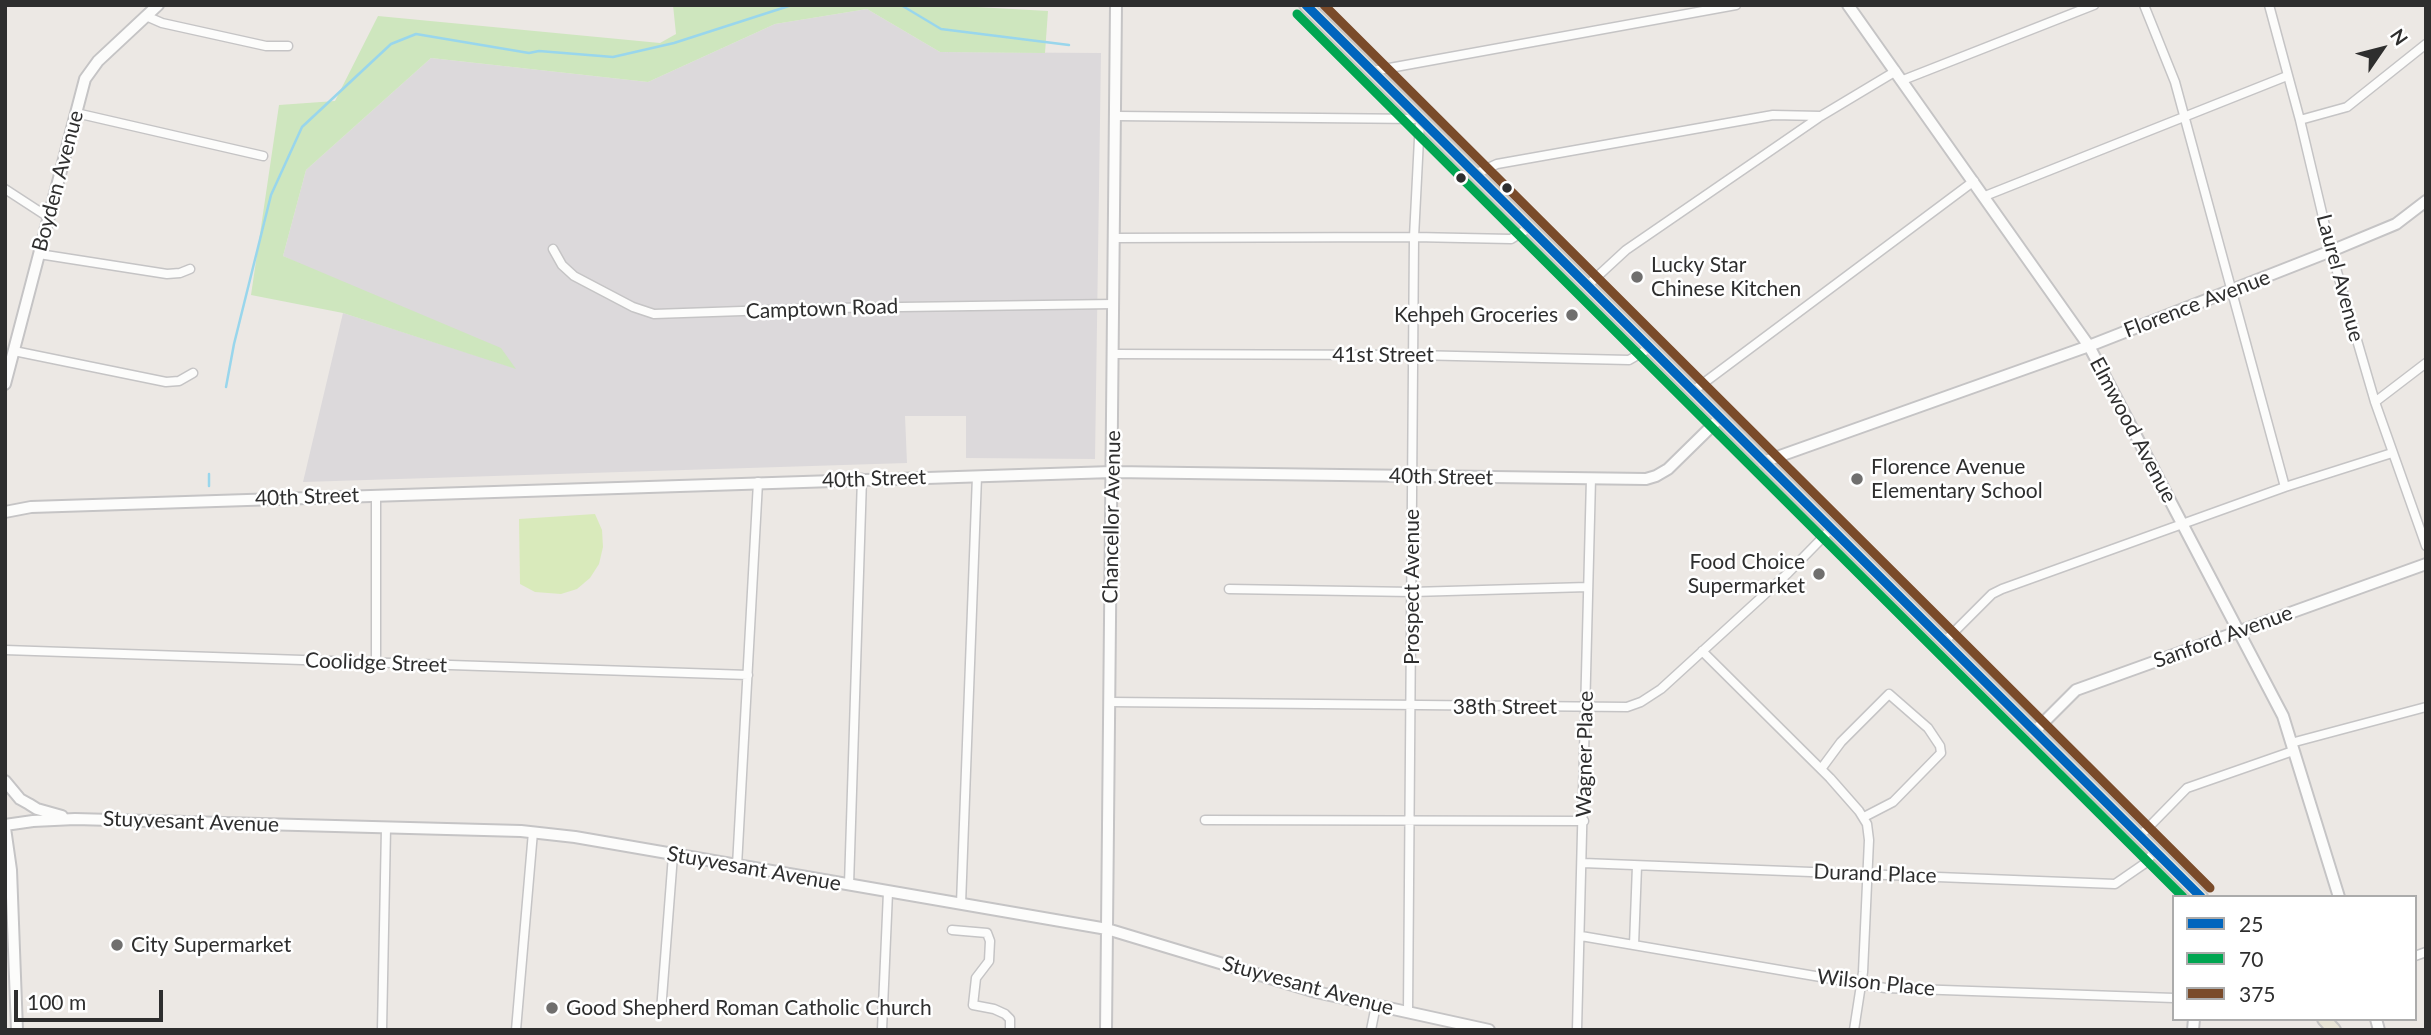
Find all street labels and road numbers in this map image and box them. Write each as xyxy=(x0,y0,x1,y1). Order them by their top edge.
street label: Boyden Avenue xyxy=(27,108,89,254)
street label: Laurel Avenue xyxy=(2311,211,2369,345)
street label: Florence Avenue xyxy=(2120,265,2274,343)
street label: Camptown Road xyxy=(745,294,899,324)
street label: 41st Street xyxy=(1332,342,1434,368)
street label: Elmwood Avenue xyxy=(2084,353,2182,507)
street label: Chancellor Avenue xyxy=(1098,430,1126,604)
street label: 40th Street xyxy=(1389,463,1493,491)
street label: 40th Street xyxy=(821,465,927,493)
street label: 40th Street xyxy=(254,483,360,511)
street label: Prospect Avenue xyxy=(1399,509,1425,665)
street label: Sanford Avenue xyxy=(2150,600,2296,674)
street label: Coolidge Street xyxy=(305,648,447,678)
street label: Wagner Place xyxy=(1571,690,1599,818)
street label: 38th Street xyxy=(1453,694,1557,720)
street label: Stuyvesant Avenue xyxy=(103,806,279,838)
street label: Stuyvesant Avenue xyxy=(665,841,843,897)
street label: Durand Place xyxy=(1813,859,1937,889)
street label: Stuyvesant Avenue xyxy=(1220,951,1396,1021)
street label: Wilson Place xyxy=(1816,964,1936,1002)

